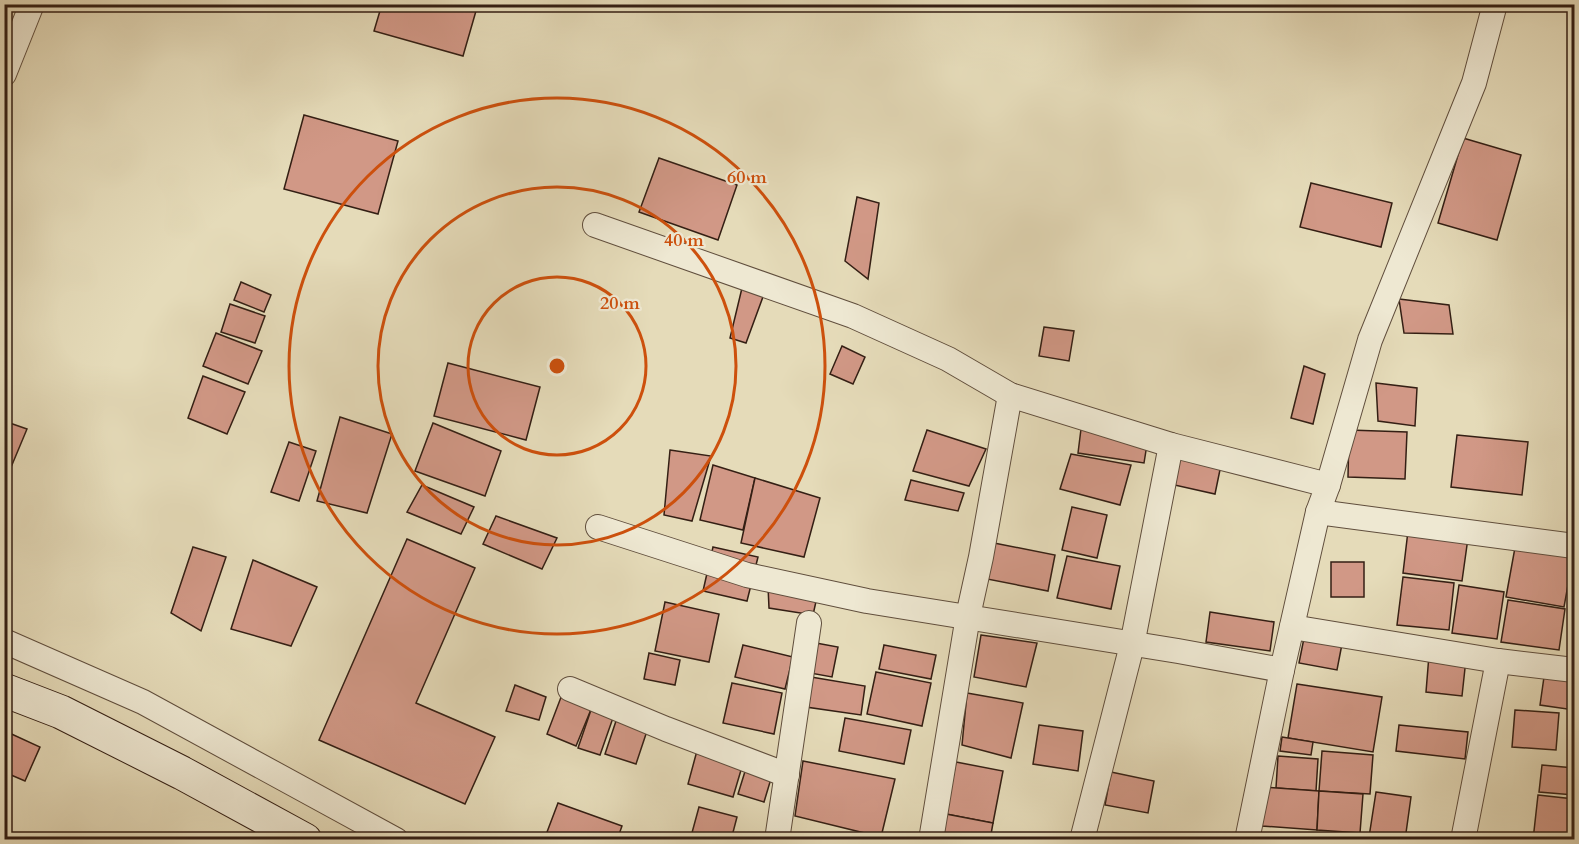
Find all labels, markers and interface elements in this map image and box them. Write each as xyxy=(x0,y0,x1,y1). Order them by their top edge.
text: 60 m xyxy=(727,165,767,190)
text: 40 m xyxy=(664,228,704,253)
text: 20 m xyxy=(600,291,640,316)
centre of rings xyxy=(547,356,567,376)

